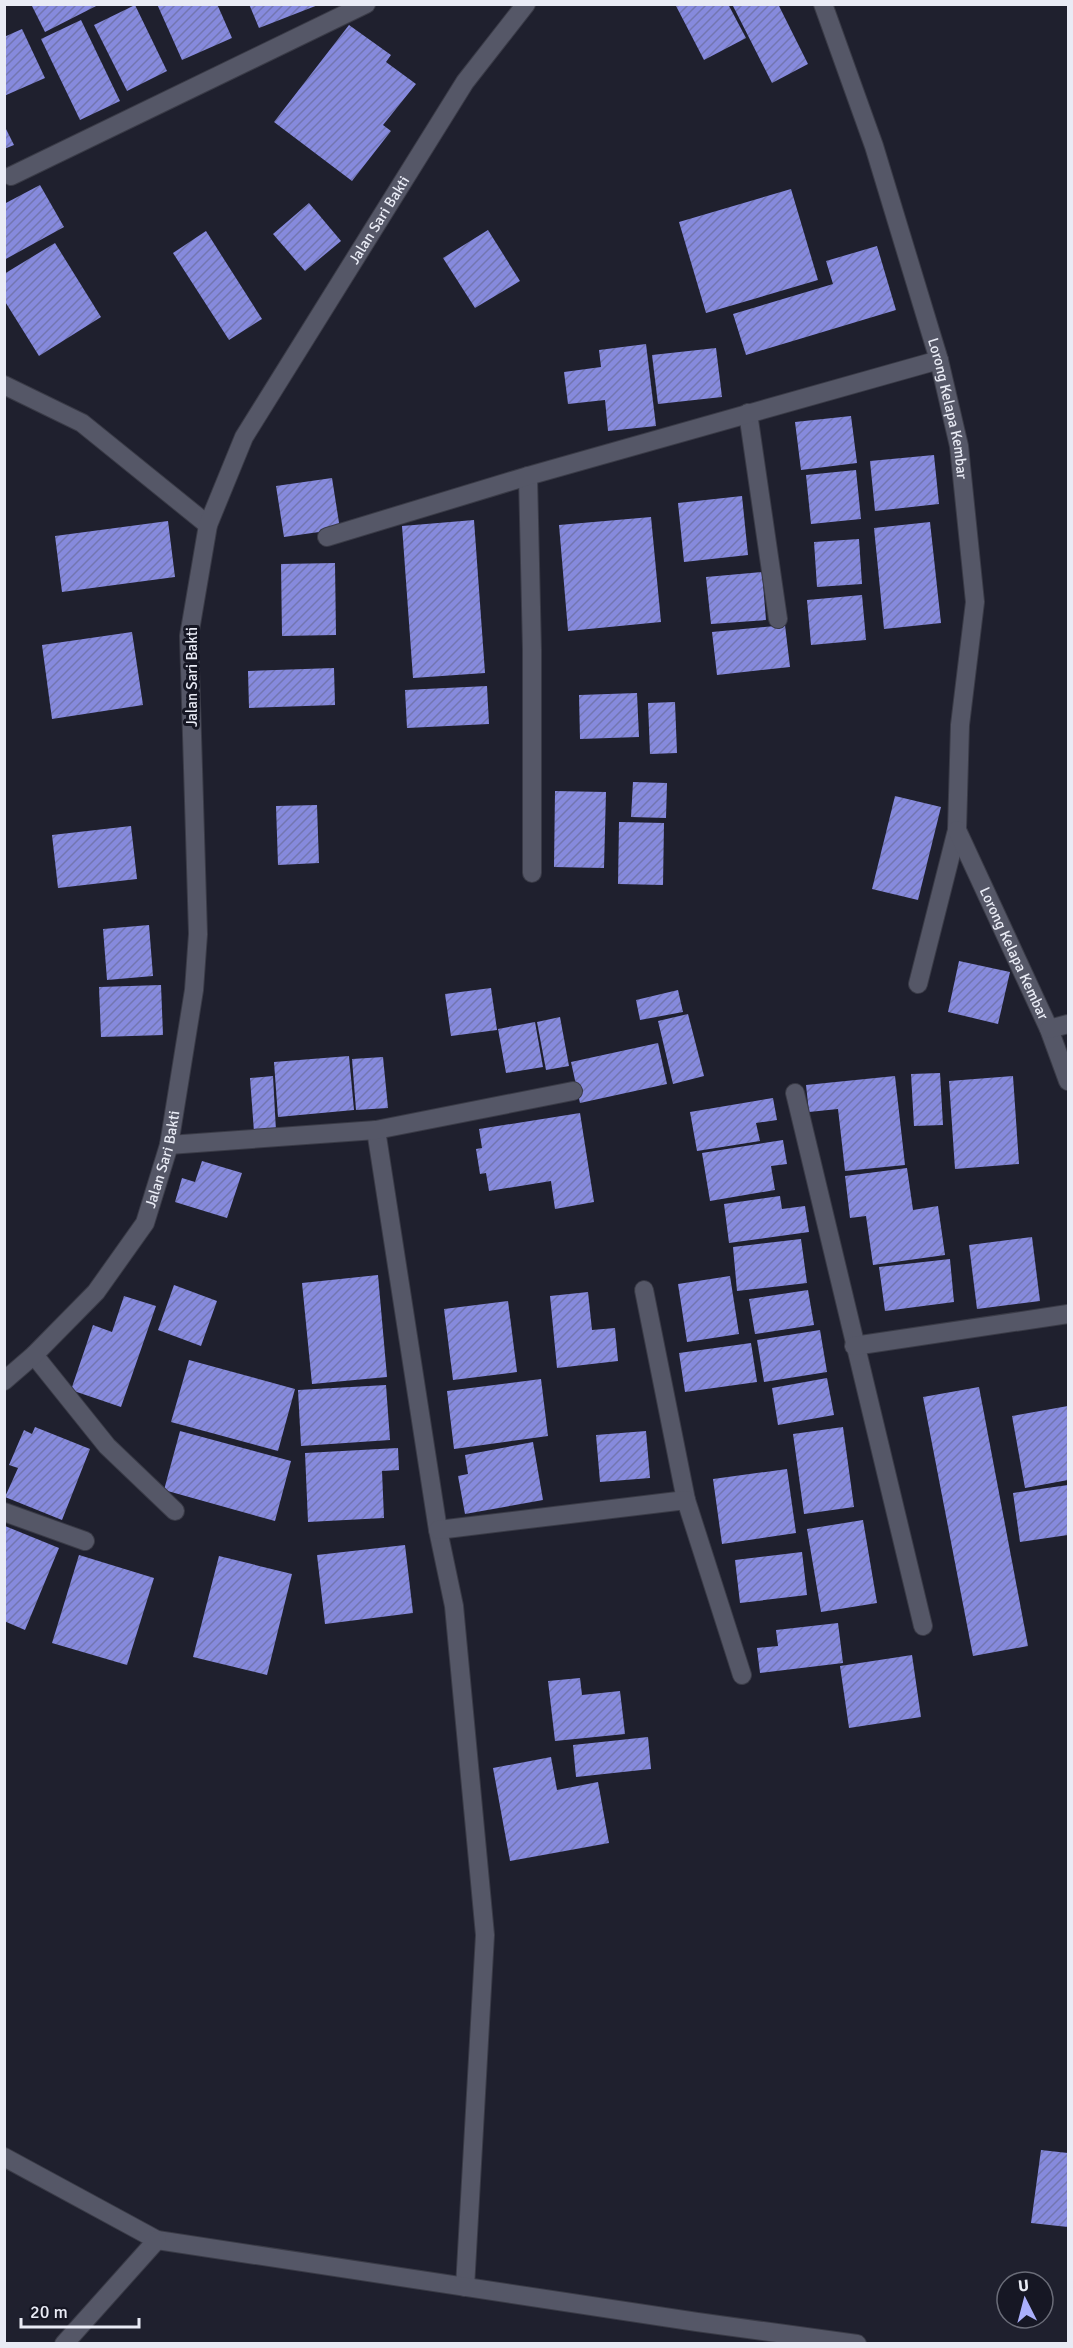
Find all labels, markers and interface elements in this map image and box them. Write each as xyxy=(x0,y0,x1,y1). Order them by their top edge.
street label: Jalan Sari Bakti xyxy=(345,173,413,267)
street label: Lorong Kelapa Kembar xyxy=(924,336,971,480)
street label: Jalan Sari Bakti xyxy=(183,627,201,727)
street label: Lorong Kelapa Kembar xyxy=(976,884,1053,1023)
street label: Jalan Sari Bakti xyxy=(141,1109,183,1210)
north arrow xyxy=(995,2270,1055,2330)
text: U xyxy=(1017,2276,1030,2297)
scale bar xyxy=(21,2291,140,2329)
text: 20 m xyxy=(30,2301,68,2323)

